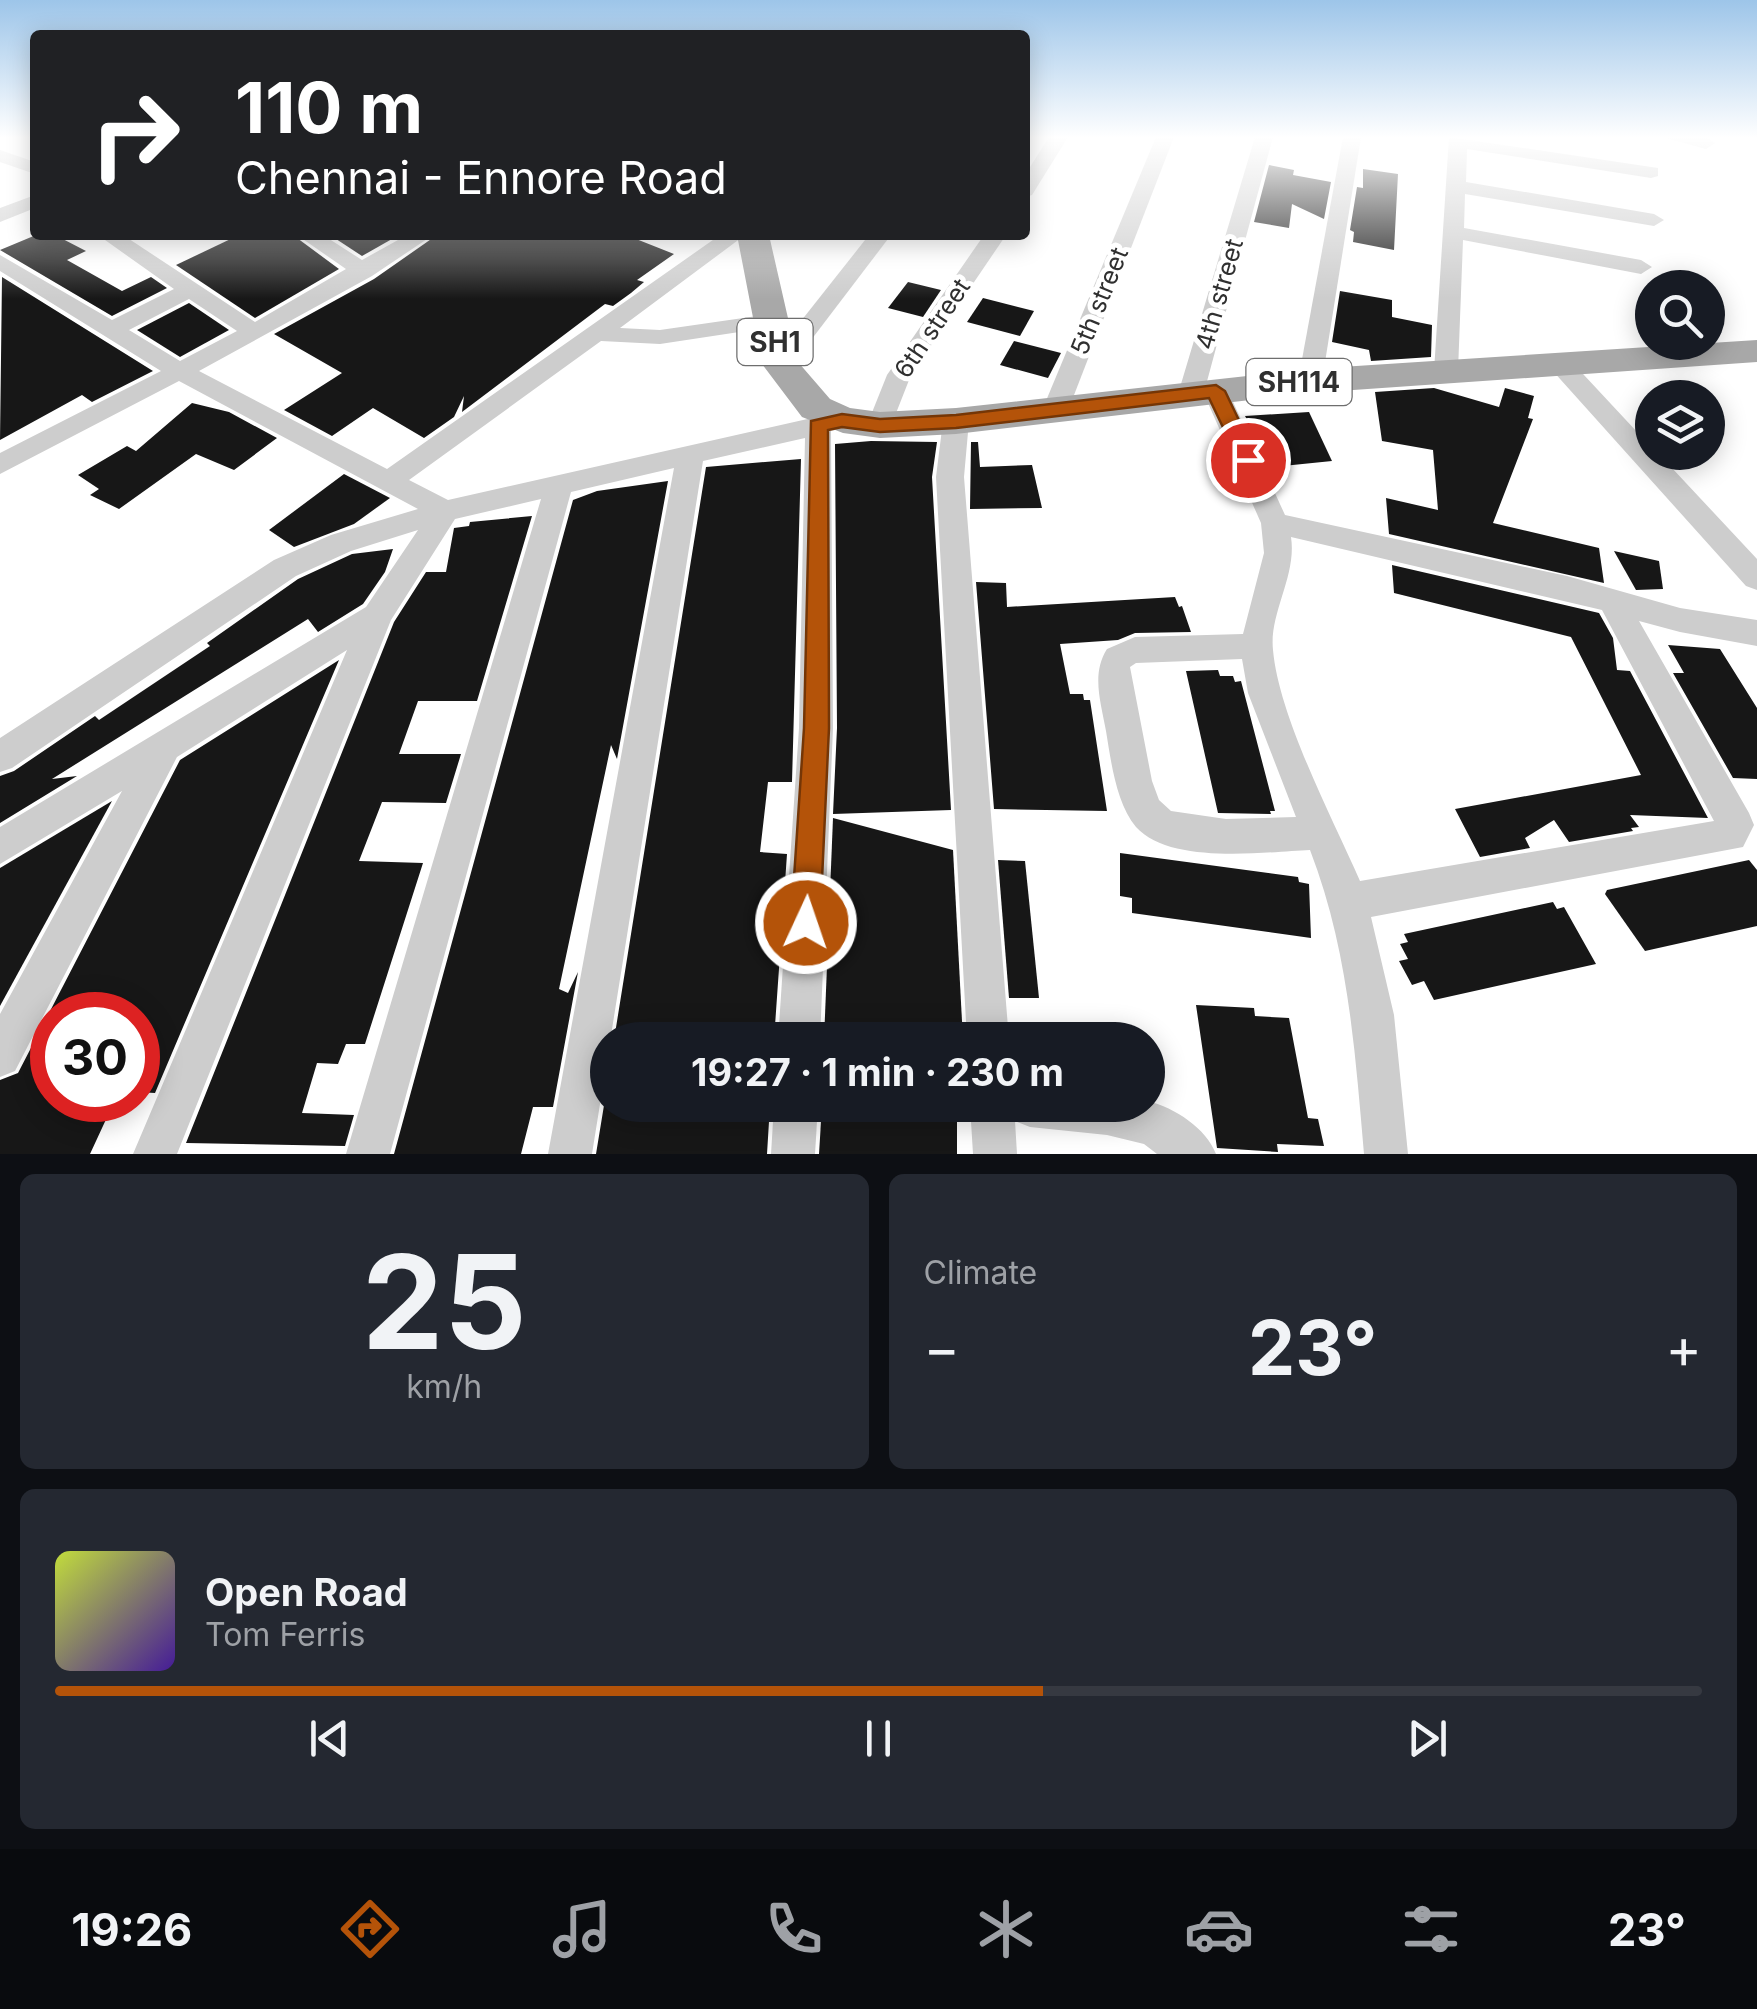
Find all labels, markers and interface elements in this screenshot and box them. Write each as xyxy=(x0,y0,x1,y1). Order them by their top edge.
text: 110 m xyxy=(235,65,423,150)
icon: right xyxy=(70,70,200,200)
text: Chennai - Ennore Road xyxy=(235,150,727,205)
street label: 4th street xyxy=(1189,235,1249,353)
street label: 5th street xyxy=(1064,243,1134,359)
map controls xyxy=(1635,270,1725,470)
button: search xyxy=(1635,270,1725,360)
street label: 6th street xyxy=(888,273,976,383)
road number: SH1 xyxy=(738,319,812,365)
road number: SH114 xyxy=(1246,359,1352,405)
button: layers xyxy=(1635,380,1725,470)
pin xyxy=(1206,418,1291,503)
icon: arrive xyxy=(1221,433,1276,488)
position arrow xyxy=(754,871,858,975)
speed limit sign: 30 xyxy=(30,992,160,1122)
text: 19:27 · 1 min · 230 m xyxy=(691,1049,1064,1095)
text: 25 xyxy=(362,1223,527,1380)
text: Climate xyxy=(924,1253,1037,1292)
text: 23° xyxy=(1248,1302,1378,1393)
text: − xyxy=(924,1315,960,1381)
text: + xyxy=(1666,1315,1702,1381)
text: km/h xyxy=(406,1367,482,1406)
text: Open Road xyxy=(205,1569,408,1615)
text: Tom Ferris xyxy=(205,1615,365,1654)
icon: previous xyxy=(302,1711,357,1766)
icon: pause xyxy=(851,1711,906,1766)
icon: next xyxy=(1400,1711,1455,1766)
icon: directions xyxy=(335,1894,405,1964)
icon: music xyxy=(547,1894,617,1964)
icon: phone xyxy=(759,1894,829,1964)
icon: climate xyxy=(971,1894,1041,1964)
icon: car xyxy=(1184,1894,1254,1964)
icon: filters xyxy=(1396,1894,1466,1964)
text: 19:26 xyxy=(71,1902,192,1957)
text: 23° xyxy=(1608,1902,1686,1957)

